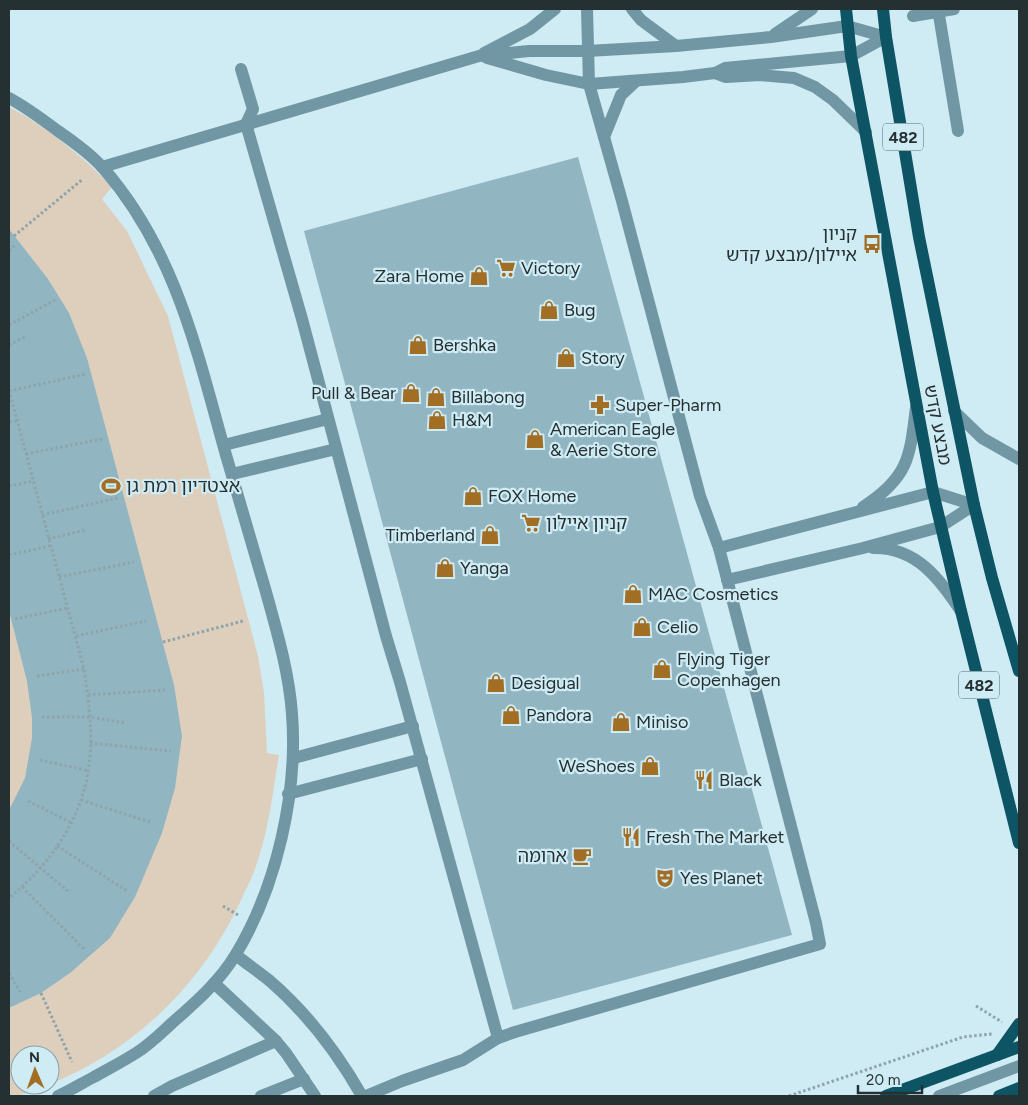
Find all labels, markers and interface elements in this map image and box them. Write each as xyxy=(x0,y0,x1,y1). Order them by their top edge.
road number: 482 xyxy=(883,124,923,150)
place label: קניון איילון/מבצע קדש xyxy=(726,223,857,266)
bus stop icon: קניון איילון/מבצע קדש xyxy=(861,233,883,255)
supermarket icon: Victory xyxy=(495,257,517,279)
place label: Victory xyxy=(521,257,581,279)
place label: Zara Home xyxy=(374,265,464,287)
shop icon: Zara Home xyxy=(468,265,490,287)
shop icon: Bug xyxy=(538,299,560,321)
place label: Bug xyxy=(564,299,596,321)
shop icon: Bershka xyxy=(407,334,429,356)
place label: Bershka xyxy=(433,334,496,356)
shop icon: Story xyxy=(555,347,577,369)
place label: Story xyxy=(581,347,625,369)
place label: Pull & Bear xyxy=(311,382,396,404)
shop icon: Pull & Bear xyxy=(400,382,422,404)
street label: מבצע קדש xyxy=(919,383,957,467)
shop icon: Billabong xyxy=(425,386,447,408)
place label: Billabong xyxy=(451,386,525,408)
pharmacy icon: Super-Pharm xyxy=(589,394,611,416)
place label: Super-Pharm xyxy=(615,394,721,416)
shop icon: H&M xyxy=(426,409,448,431)
place label: H&M xyxy=(452,409,492,431)
place label: American Eagle & Aerie Store xyxy=(550,418,675,461)
shop icon: American Eagle & Aerie Store xyxy=(524,428,546,450)
sports icon: אצטדיון רמת גן xyxy=(100,475,122,497)
place label: אצטדיון רמת גן xyxy=(126,475,240,497)
shop icon: FOX Home xyxy=(462,485,484,507)
place label: FOX Home xyxy=(488,485,577,507)
supermarket icon: קניון איילון xyxy=(520,512,542,534)
place label: קניון איילון xyxy=(546,512,627,534)
place label: Timberland xyxy=(385,524,475,546)
shop icon: Timberland xyxy=(479,524,501,546)
shop icon: Yanga xyxy=(434,557,456,579)
place label: Yanga xyxy=(460,557,509,579)
shop icon: MAC Cosmetics xyxy=(622,583,644,605)
place label: MAC Cosmetics xyxy=(648,583,779,605)
shop icon: Celio xyxy=(631,616,653,638)
place label: Celio xyxy=(657,616,698,638)
place label: Flying Tiger Copenhagen xyxy=(677,648,781,691)
shop icon: Flying Tiger Copenhagen xyxy=(651,658,673,680)
shop icon: Desigual xyxy=(485,672,507,694)
place label: Desigual xyxy=(511,672,580,694)
road number: 482 xyxy=(959,672,999,698)
shop icon: Pandora xyxy=(500,704,522,726)
place label: Pandora xyxy=(526,704,592,726)
shop icon: Miniso xyxy=(610,711,632,733)
place label: Miniso xyxy=(636,711,688,733)
place label: WeShoes xyxy=(559,755,635,777)
shop icon: WeShoes xyxy=(639,755,661,777)
restaurant icon: Black xyxy=(693,769,715,791)
place label: Black xyxy=(719,769,762,791)
restaurant icon: Fresh The Market xyxy=(620,826,642,848)
place label: Fresh The Market xyxy=(646,826,784,848)
place label: ארומה xyxy=(518,845,567,867)
cafe icon: ארומה xyxy=(571,845,593,867)
theatre icon: Yes Planet xyxy=(654,867,676,889)
place label: Yes Planet xyxy=(680,867,763,889)
north arrow xyxy=(10,1045,60,1095)
text: N xyxy=(29,1049,40,1066)
scale bar xyxy=(858,1062,922,1094)
text: 20 m xyxy=(866,1071,900,1089)

